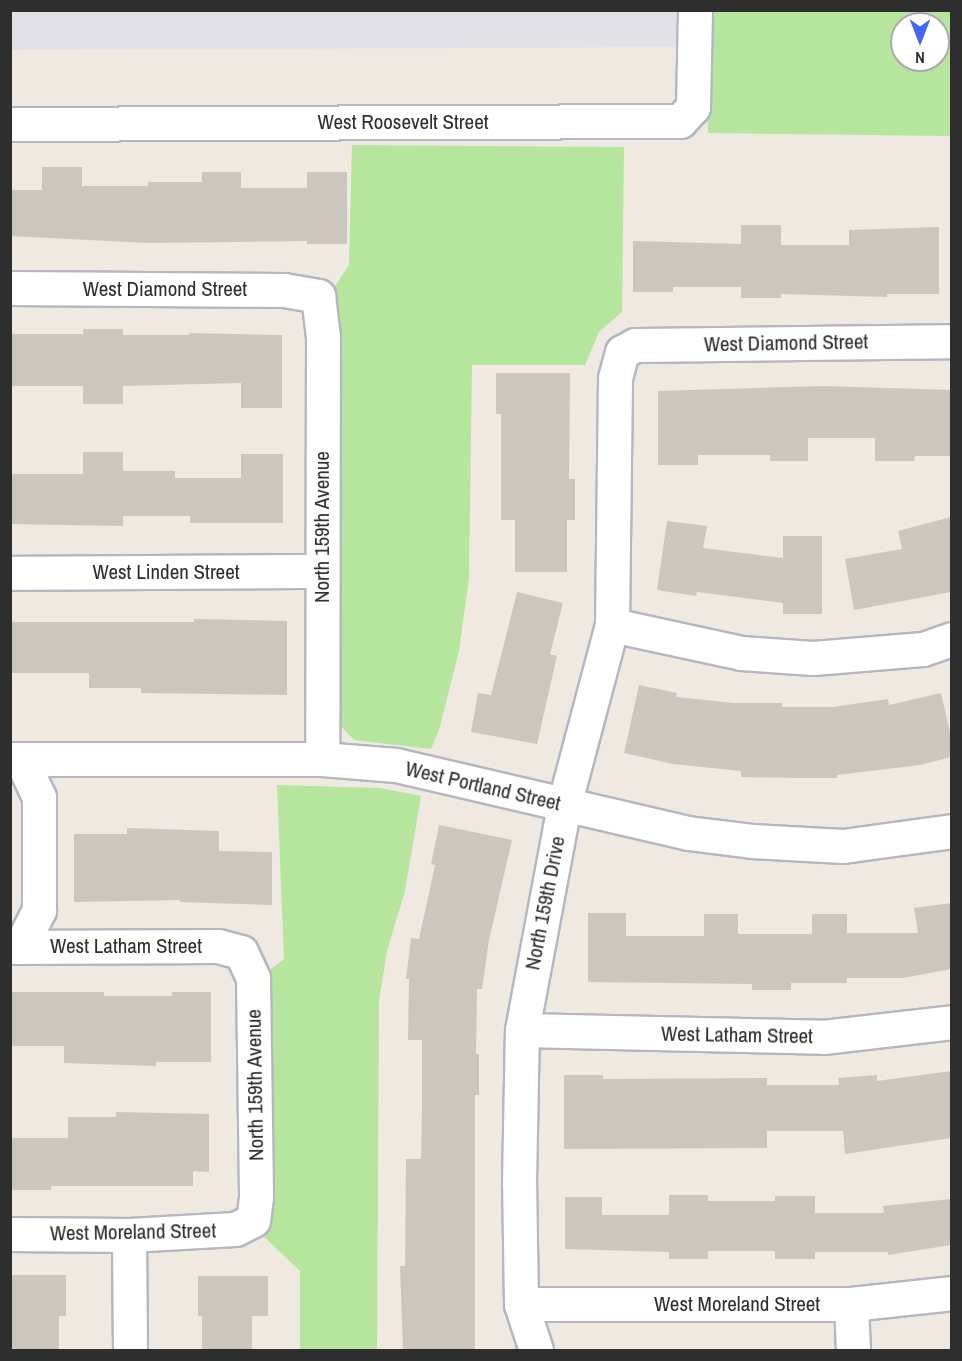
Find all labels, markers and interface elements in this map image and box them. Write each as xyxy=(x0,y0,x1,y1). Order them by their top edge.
north arrow xyxy=(890,12,950,72)
text: N xyxy=(915,47,925,69)
street label: West Roosevelt Street xyxy=(317,109,489,135)
street label: West Diamond Street xyxy=(83,276,247,302)
street label: West Diamond Street xyxy=(704,329,868,357)
street label: North 159th Avenue xyxy=(309,451,335,603)
street label: West Linden Street xyxy=(92,559,240,585)
street label: West Portland Street xyxy=(403,756,563,816)
street label: North 159th Drive xyxy=(520,834,570,972)
street label: West Latham Street xyxy=(50,933,202,959)
street label: North 159th Avenue xyxy=(241,1008,269,1162)
street label: West Latham Street xyxy=(661,1021,813,1049)
street label: West Moreland Street xyxy=(50,1218,216,1246)
street label: West Moreland Street xyxy=(654,1291,820,1317)

